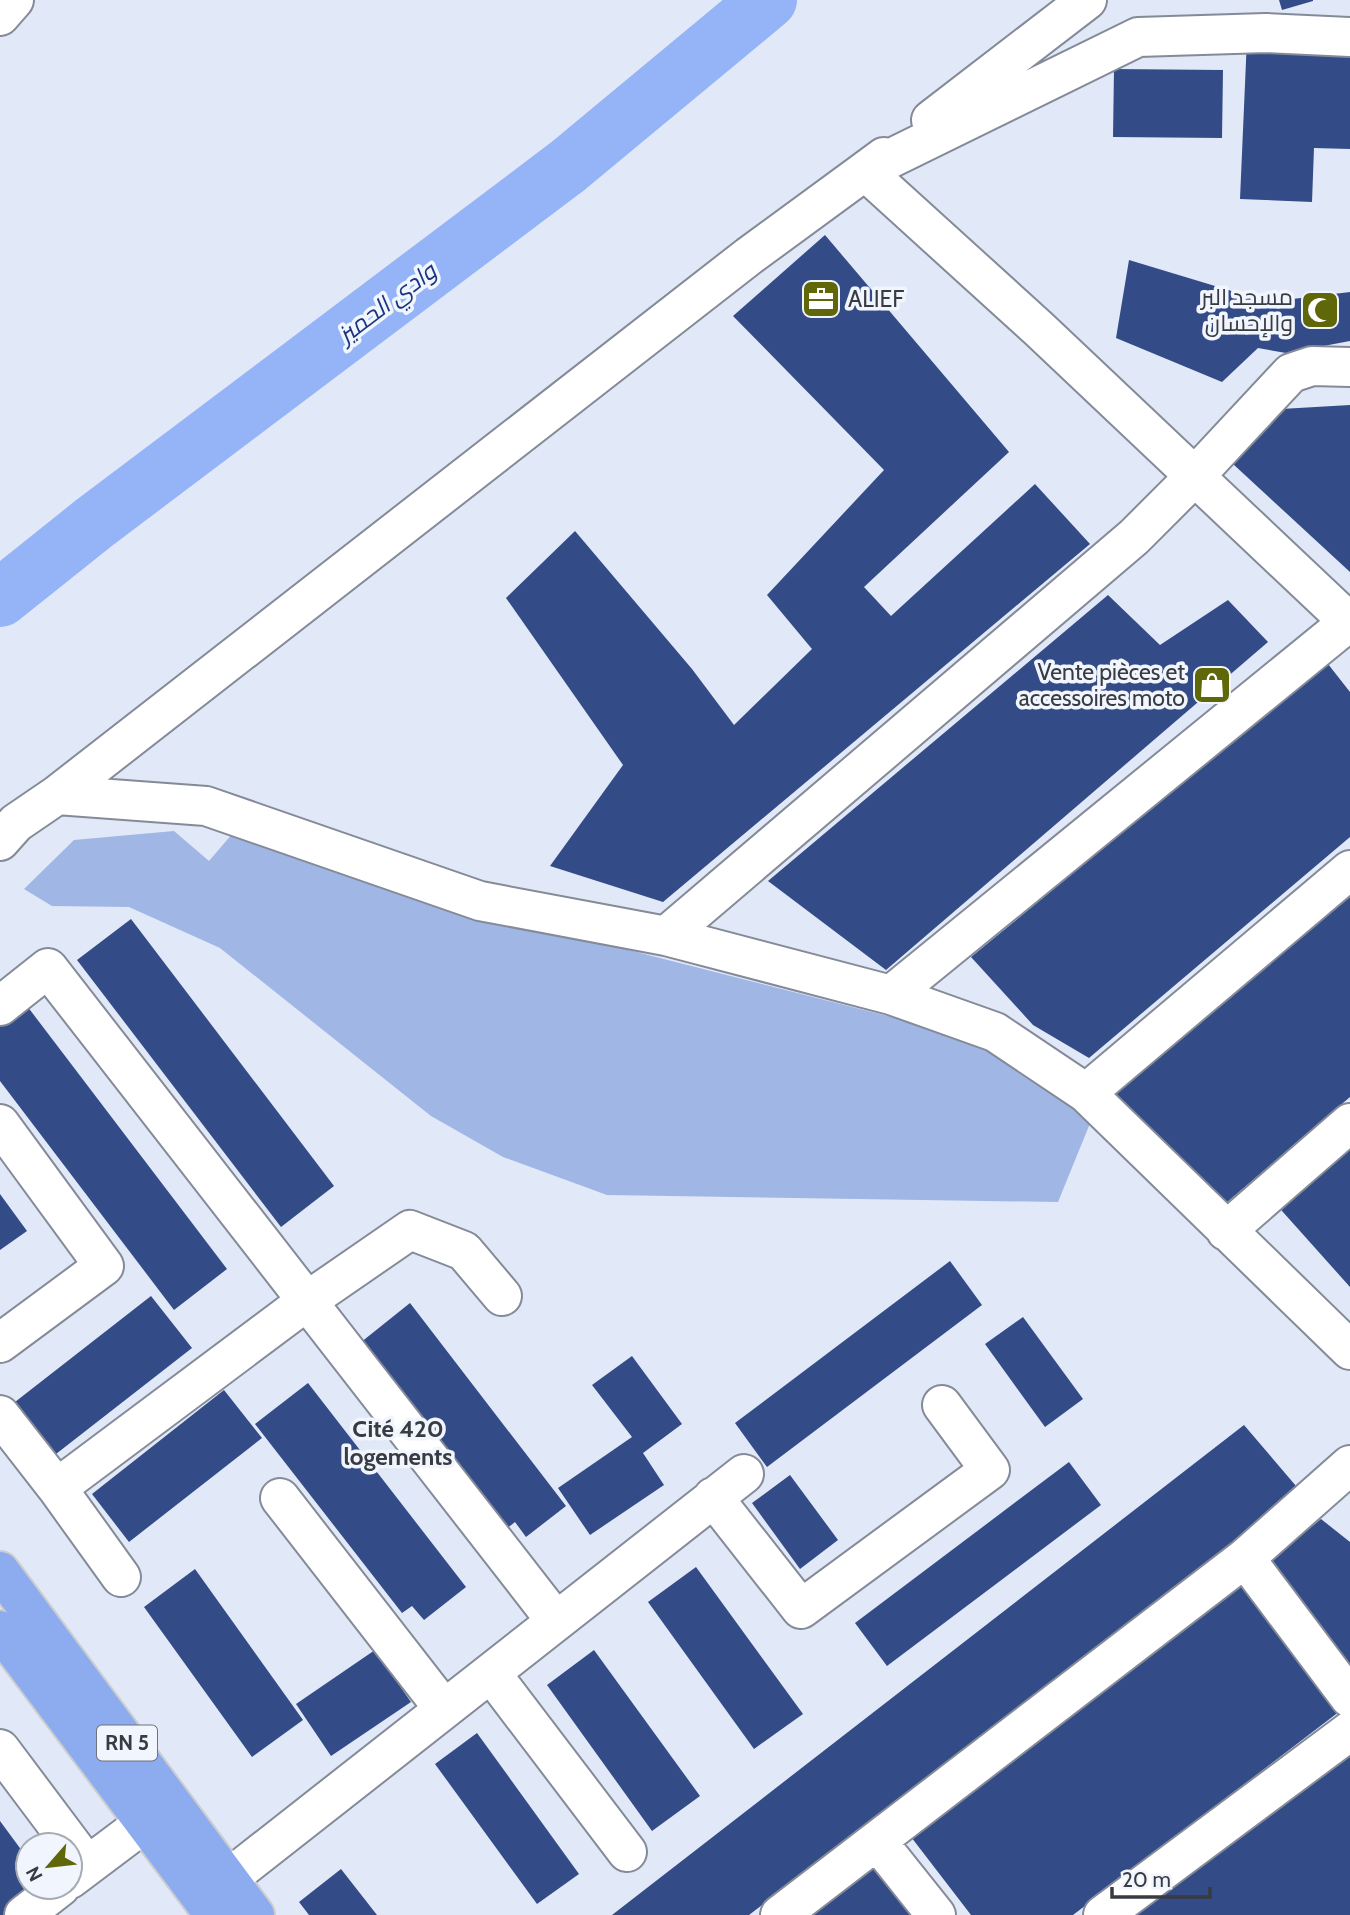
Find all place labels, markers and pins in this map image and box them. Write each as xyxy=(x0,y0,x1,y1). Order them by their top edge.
office icon: ALIEF xyxy=(800,278,842,320)
place label: مسجد البر والإحسان xyxy=(1199,283,1293,338)
place label: ALIEF xyxy=(848,285,904,313)
mosque icon: مسجد البر والإحسان xyxy=(1299,289,1341,331)
place label: Vente pièces et accessoires moto xyxy=(1019,658,1185,712)
shop icon: Vente pièces et accessoires moto xyxy=(1191,664,1233,706)

